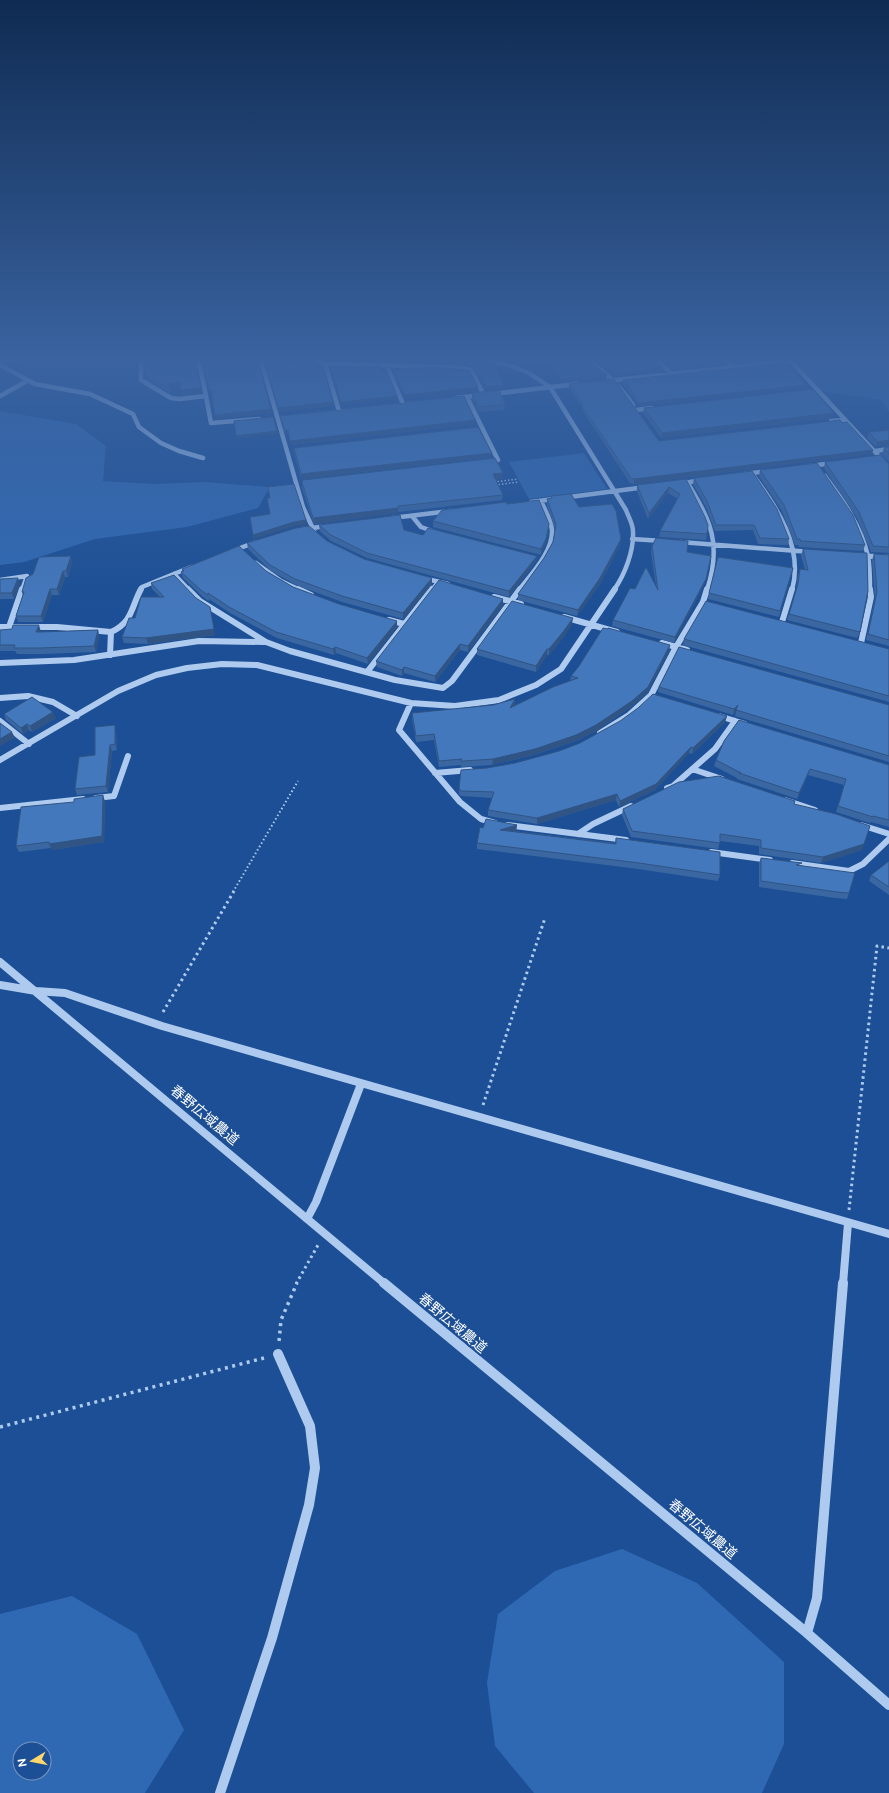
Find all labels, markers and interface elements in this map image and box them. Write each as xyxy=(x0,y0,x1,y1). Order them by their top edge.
street label: 春野広域農道 xyxy=(168,1082,242,1148)
street label: 春野広域農道 xyxy=(416,1290,490,1356)
street label: 春野広域農道 xyxy=(666,1496,740,1562)
north arrow xyxy=(12,1741,52,1781)
text: N xyxy=(15,1757,29,1768)

